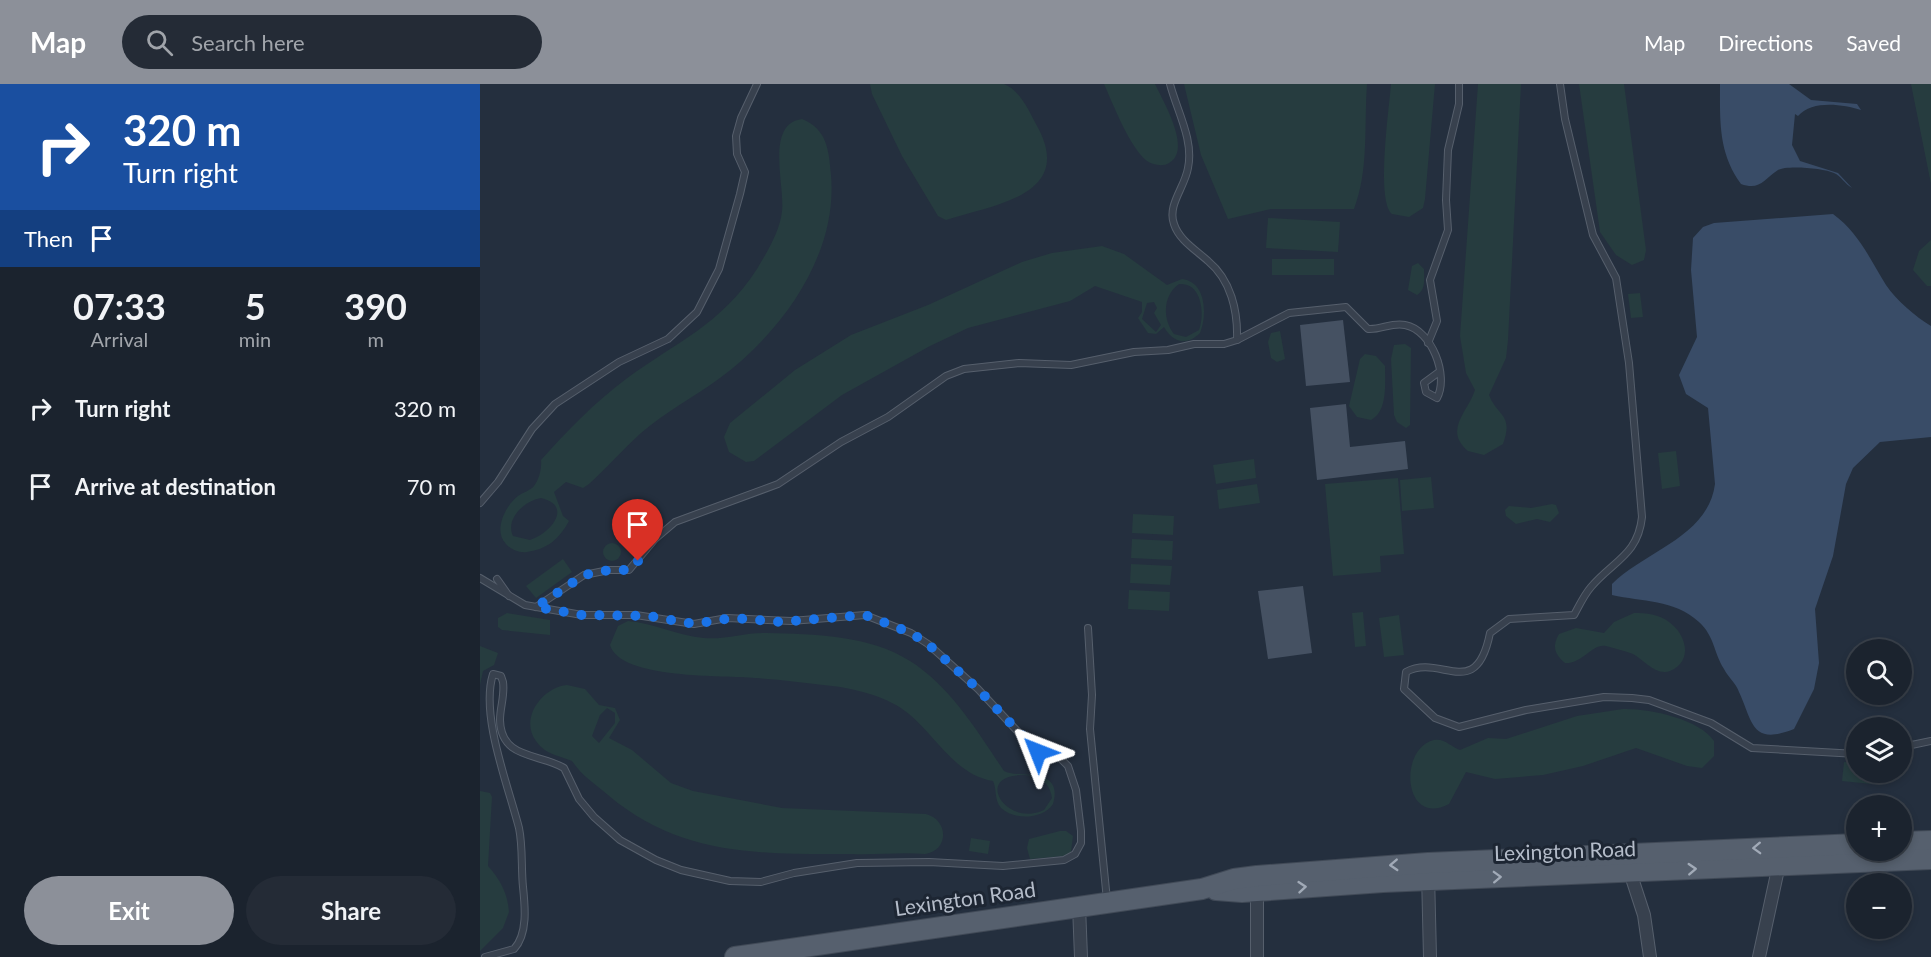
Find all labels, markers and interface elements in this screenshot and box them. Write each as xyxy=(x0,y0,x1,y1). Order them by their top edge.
search box xyxy=(122,15,542,69)
text: Map xyxy=(30,25,86,59)
icon: search xyxy=(143,26,176,59)
text: Search here xyxy=(191,29,305,56)
text: Map xyxy=(1644,30,1685,55)
text: Directions xyxy=(1718,30,1813,55)
text: Saved xyxy=(1846,30,1901,55)
text: 320 m xyxy=(123,105,241,155)
icon: right xyxy=(24,108,102,186)
text: Turn right xyxy=(123,156,238,189)
icon: arrive xyxy=(85,222,118,255)
text: Then xyxy=(24,225,73,252)
text: 07:33 xyxy=(73,284,166,328)
text: 5 xyxy=(245,284,266,328)
text: 390 xyxy=(344,284,407,328)
text: Arrival xyxy=(91,327,148,351)
text: min xyxy=(239,327,271,351)
text: m xyxy=(367,327,384,351)
icon: right xyxy=(24,392,57,425)
text: Turn right xyxy=(75,395,170,422)
text: 320 m xyxy=(394,395,456,422)
icon: arrive xyxy=(24,470,57,503)
text: Arrive at destination xyxy=(75,473,276,500)
text: 70 m xyxy=(407,473,456,500)
pin xyxy=(612,499,663,561)
icon: arrive xyxy=(621,508,654,541)
map controls xyxy=(1846,639,1912,939)
button: search xyxy=(1846,639,1912,705)
button: layers xyxy=(1846,717,1912,783)
position arrow xyxy=(1006,720,1070,784)
button: + xyxy=(1846,795,1912,861)
street label: Lexington Road xyxy=(1494,835,1636,865)
one-way arrow xyxy=(1752,842,1761,855)
one-way arrow xyxy=(1389,859,1398,872)
one-way arrow xyxy=(1687,862,1696,875)
one-way arrow xyxy=(1492,871,1501,883)
button: − xyxy=(1846,873,1912,939)
button: Exit xyxy=(24,876,234,945)
button: Share xyxy=(246,876,456,945)
street label: Lexington Road xyxy=(893,876,1037,920)
one-way arrow xyxy=(1297,881,1307,894)

